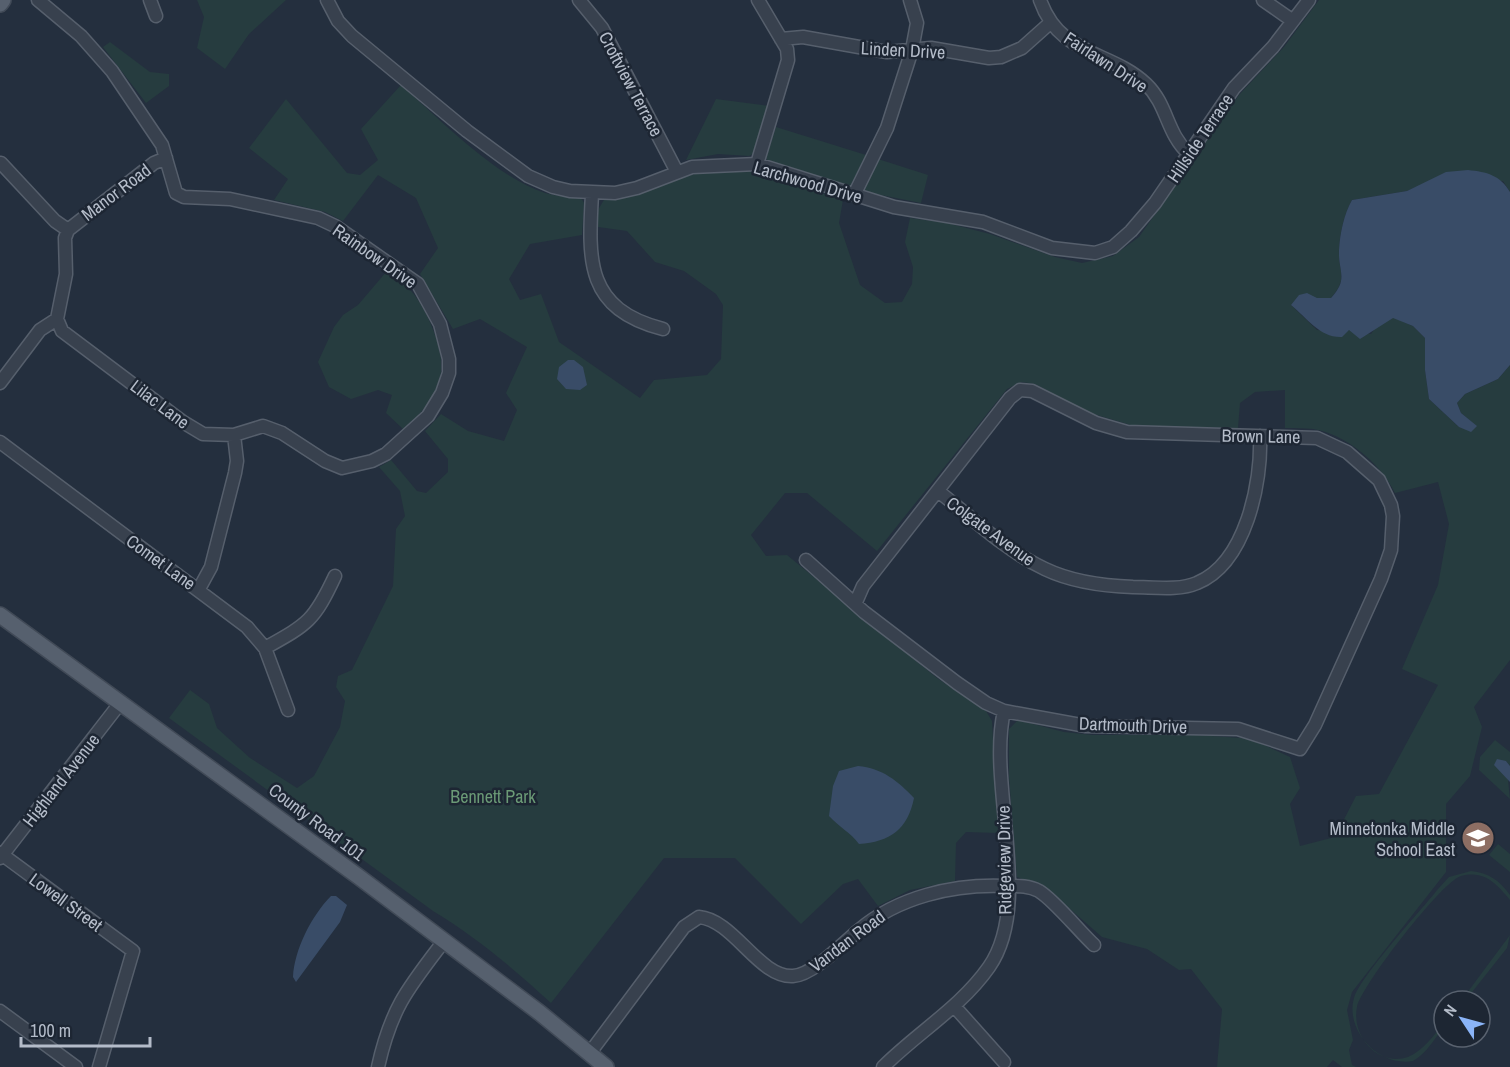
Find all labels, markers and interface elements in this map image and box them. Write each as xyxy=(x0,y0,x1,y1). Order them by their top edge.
street label: Fairlawn Drive xyxy=(1059,26,1153,98)
street label: Croftview Terrace xyxy=(593,27,669,141)
street label: Linden Drive xyxy=(860,35,946,65)
street label: Hillside Terrace xyxy=(1161,89,1239,187)
street label: Larchwood Drive xyxy=(751,155,865,209)
street label: Manor Road xyxy=(76,158,156,226)
street label: Rainbow Drive xyxy=(328,218,422,294)
street label: Lilac Lane xyxy=(125,374,195,434)
street label: Brown Lane xyxy=(1221,423,1301,449)
street label: Colgate Avenue xyxy=(942,490,1040,572)
street label: Comet Lane xyxy=(121,528,201,596)
street label: Dartmouth Drive xyxy=(1078,711,1188,739)
street label: Highland Avenue xyxy=(17,728,105,832)
street label: County Road 101 xyxy=(264,777,371,867)
park label: Bennett Park xyxy=(450,784,536,809)
street label: Ridgeview Drive xyxy=(991,805,1017,915)
place label: Minnetonka Middle School East xyxy=(1329,816,1455,862)
school or university icon: Minnetonka Middle School East xyxy=(1460,820,1496,856)
street label: Lowell Street xyxy=(24,867,108,937)
street label: Vandan Road xyxy=(804,904,890,978)
north arrow xyxy=(1432,989,1492,1049)
text: N xyxy=(1438,1000,1462,1020)
scale bar xyxy=(21,1010,150,1048)
text: 100 m xyxy=(30,1018,71,1043)

